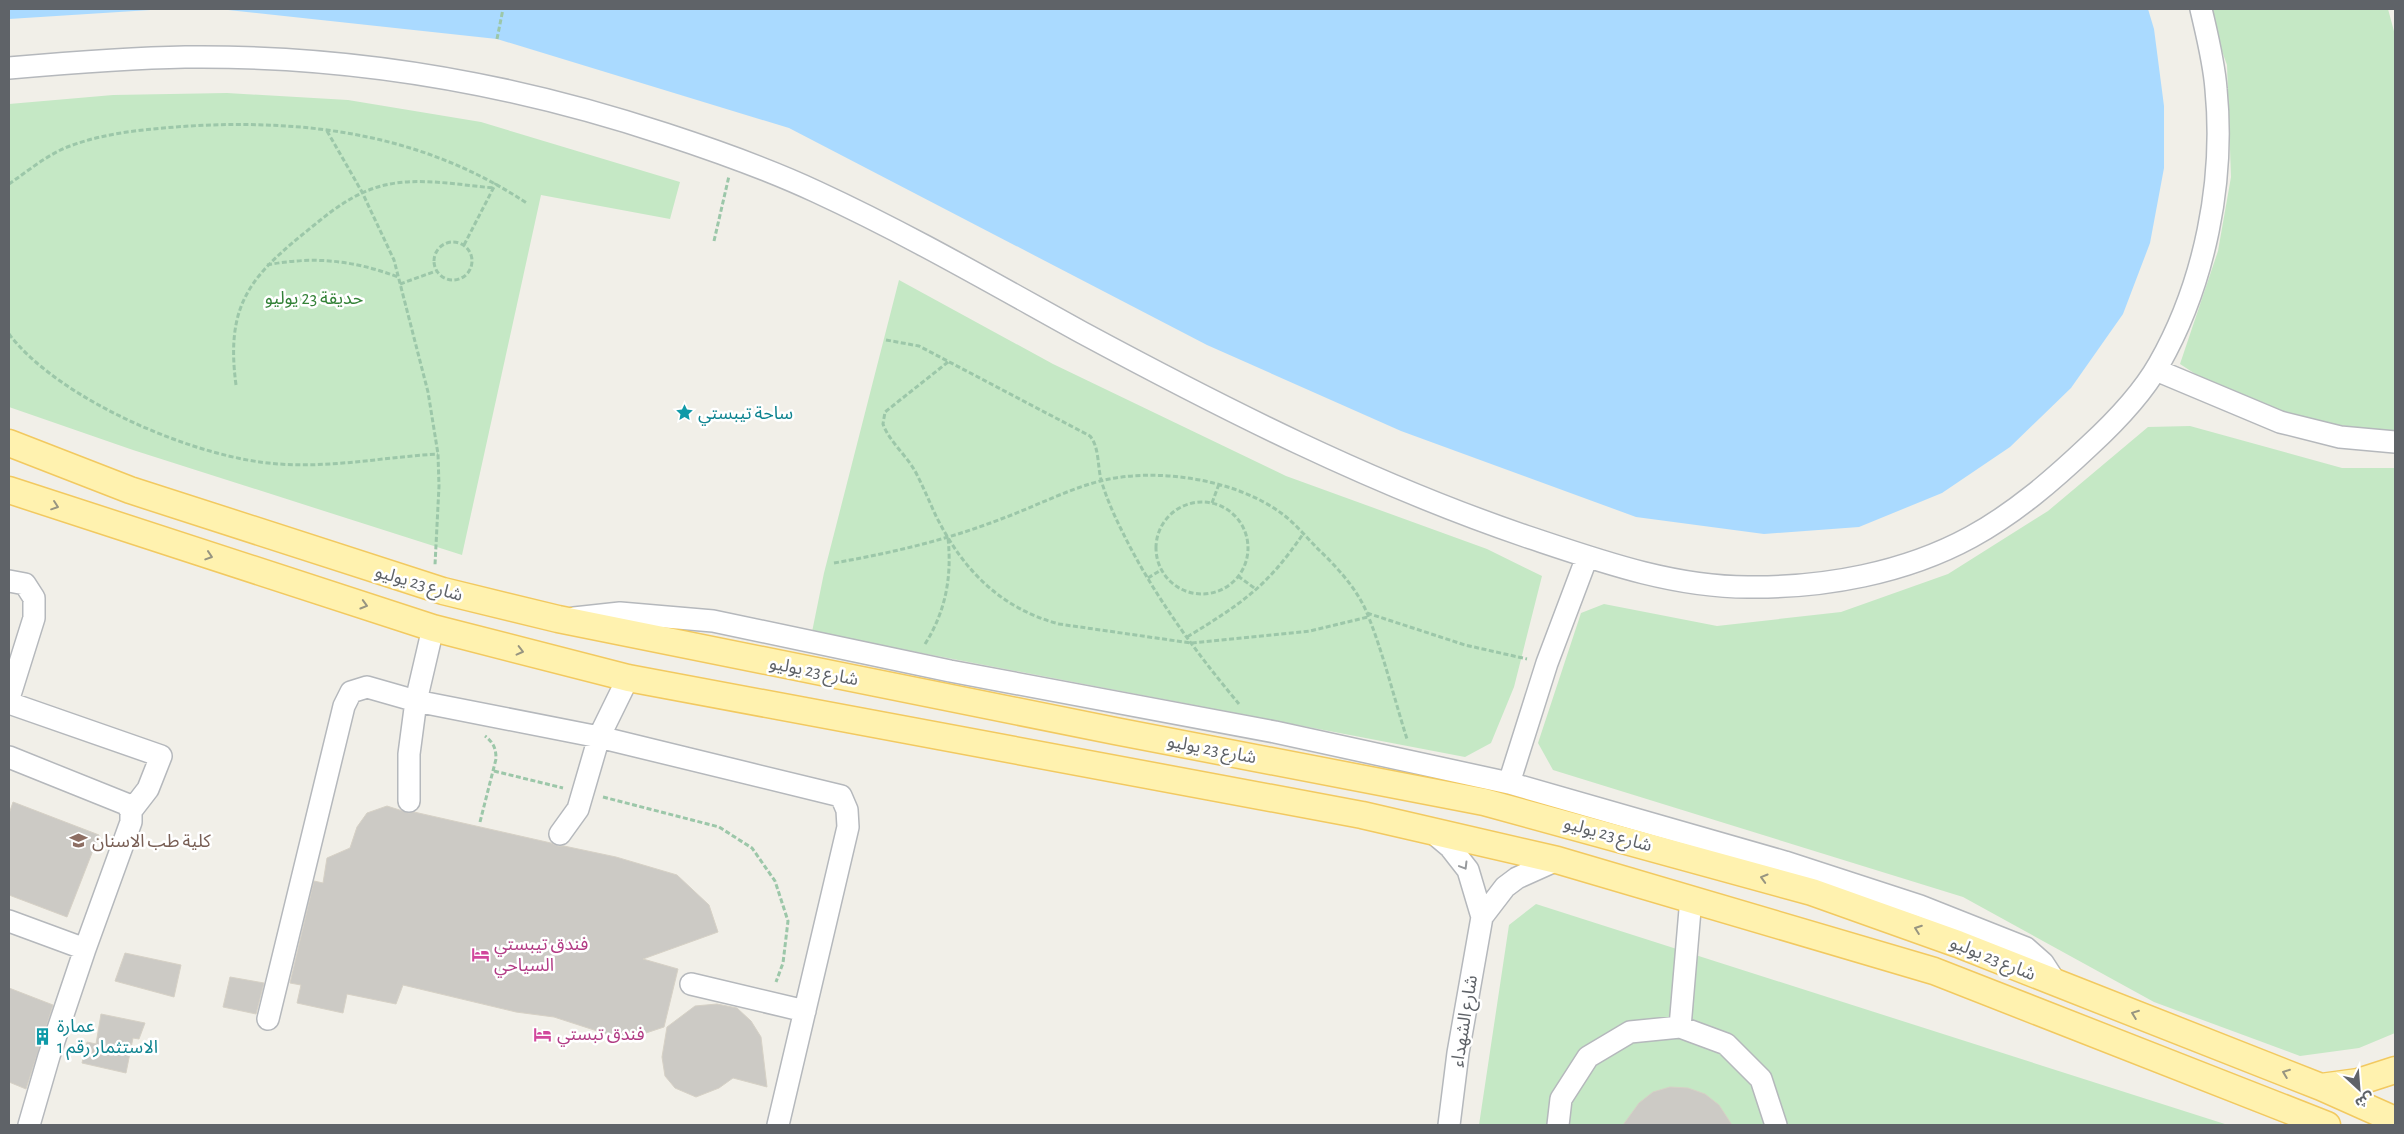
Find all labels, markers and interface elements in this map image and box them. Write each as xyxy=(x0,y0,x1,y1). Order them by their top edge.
park label: حديقة 23 يوليو xyxy=(265,290,363,309)
place icon: ساحة تيبستي xyxy=(674,403,694,423)
place label: ساحة تيبستي xyxy=(698,405,793,426)
one-way arrow xyxy=(50,500,58,510)
one-way arrow xyxy=(205,550,213,560)
street label: شارع 23 يوليو xyxy=(372,563,465,609)
one-way arrow xyxy=(360,599,368,609)
one-way arrow xyxy=(515,645,524,655)
street label: شارع 23 يوليو xyxy=(767,655,860,693)
street label: شارع 23 يوليو xyxy=(1165,733,1258,771)
street label: شارع 23 يوليو xyxy=(1561,815,1654,859)
school or university icon: كلية طب الاسنان xyxy=(68,831,88,851)
place label: كلية طب الاسنان xyxy=(92,833,211,852)
one-way arrow xyxy=(1458,860,1468,869)
one-way arrow xyxy=(1761,874,1769,884)
one-way arrow xyxy=(1914,925,1923,935)
street label: شارع 23 يوليو xyxy=(1946,934,2038,988)
place label: فندق تيبستي السياحي xyxy=(494,936,588,978)
hotel icon: فندق تيبستي السياحي xyxy=(470,944,490,964)
street label: شارع الشهداء xyxy=(1449,974,1485,1069)
one-way arrow xyxy=(2131,1010,2140,1020)
place label: عمارة الاستثمار رقم 1 xyxy=(57,1018,158,1060)
hotel icon: فندق تبستي xyxy=(533,1024,553,1044)
building icon: عمارة الاستثمار رقم 1 xyxy=(33,1026,53,1046)
place label: فندق تبستي xyxy=(557,1026,645,1047)
north arrow xyxy=(2334,1064,2384,1114)
one-way arrow xyxy=(2282,1069,2291,1080)
text: ش xyxy=(2353,1089,2376,1110)

